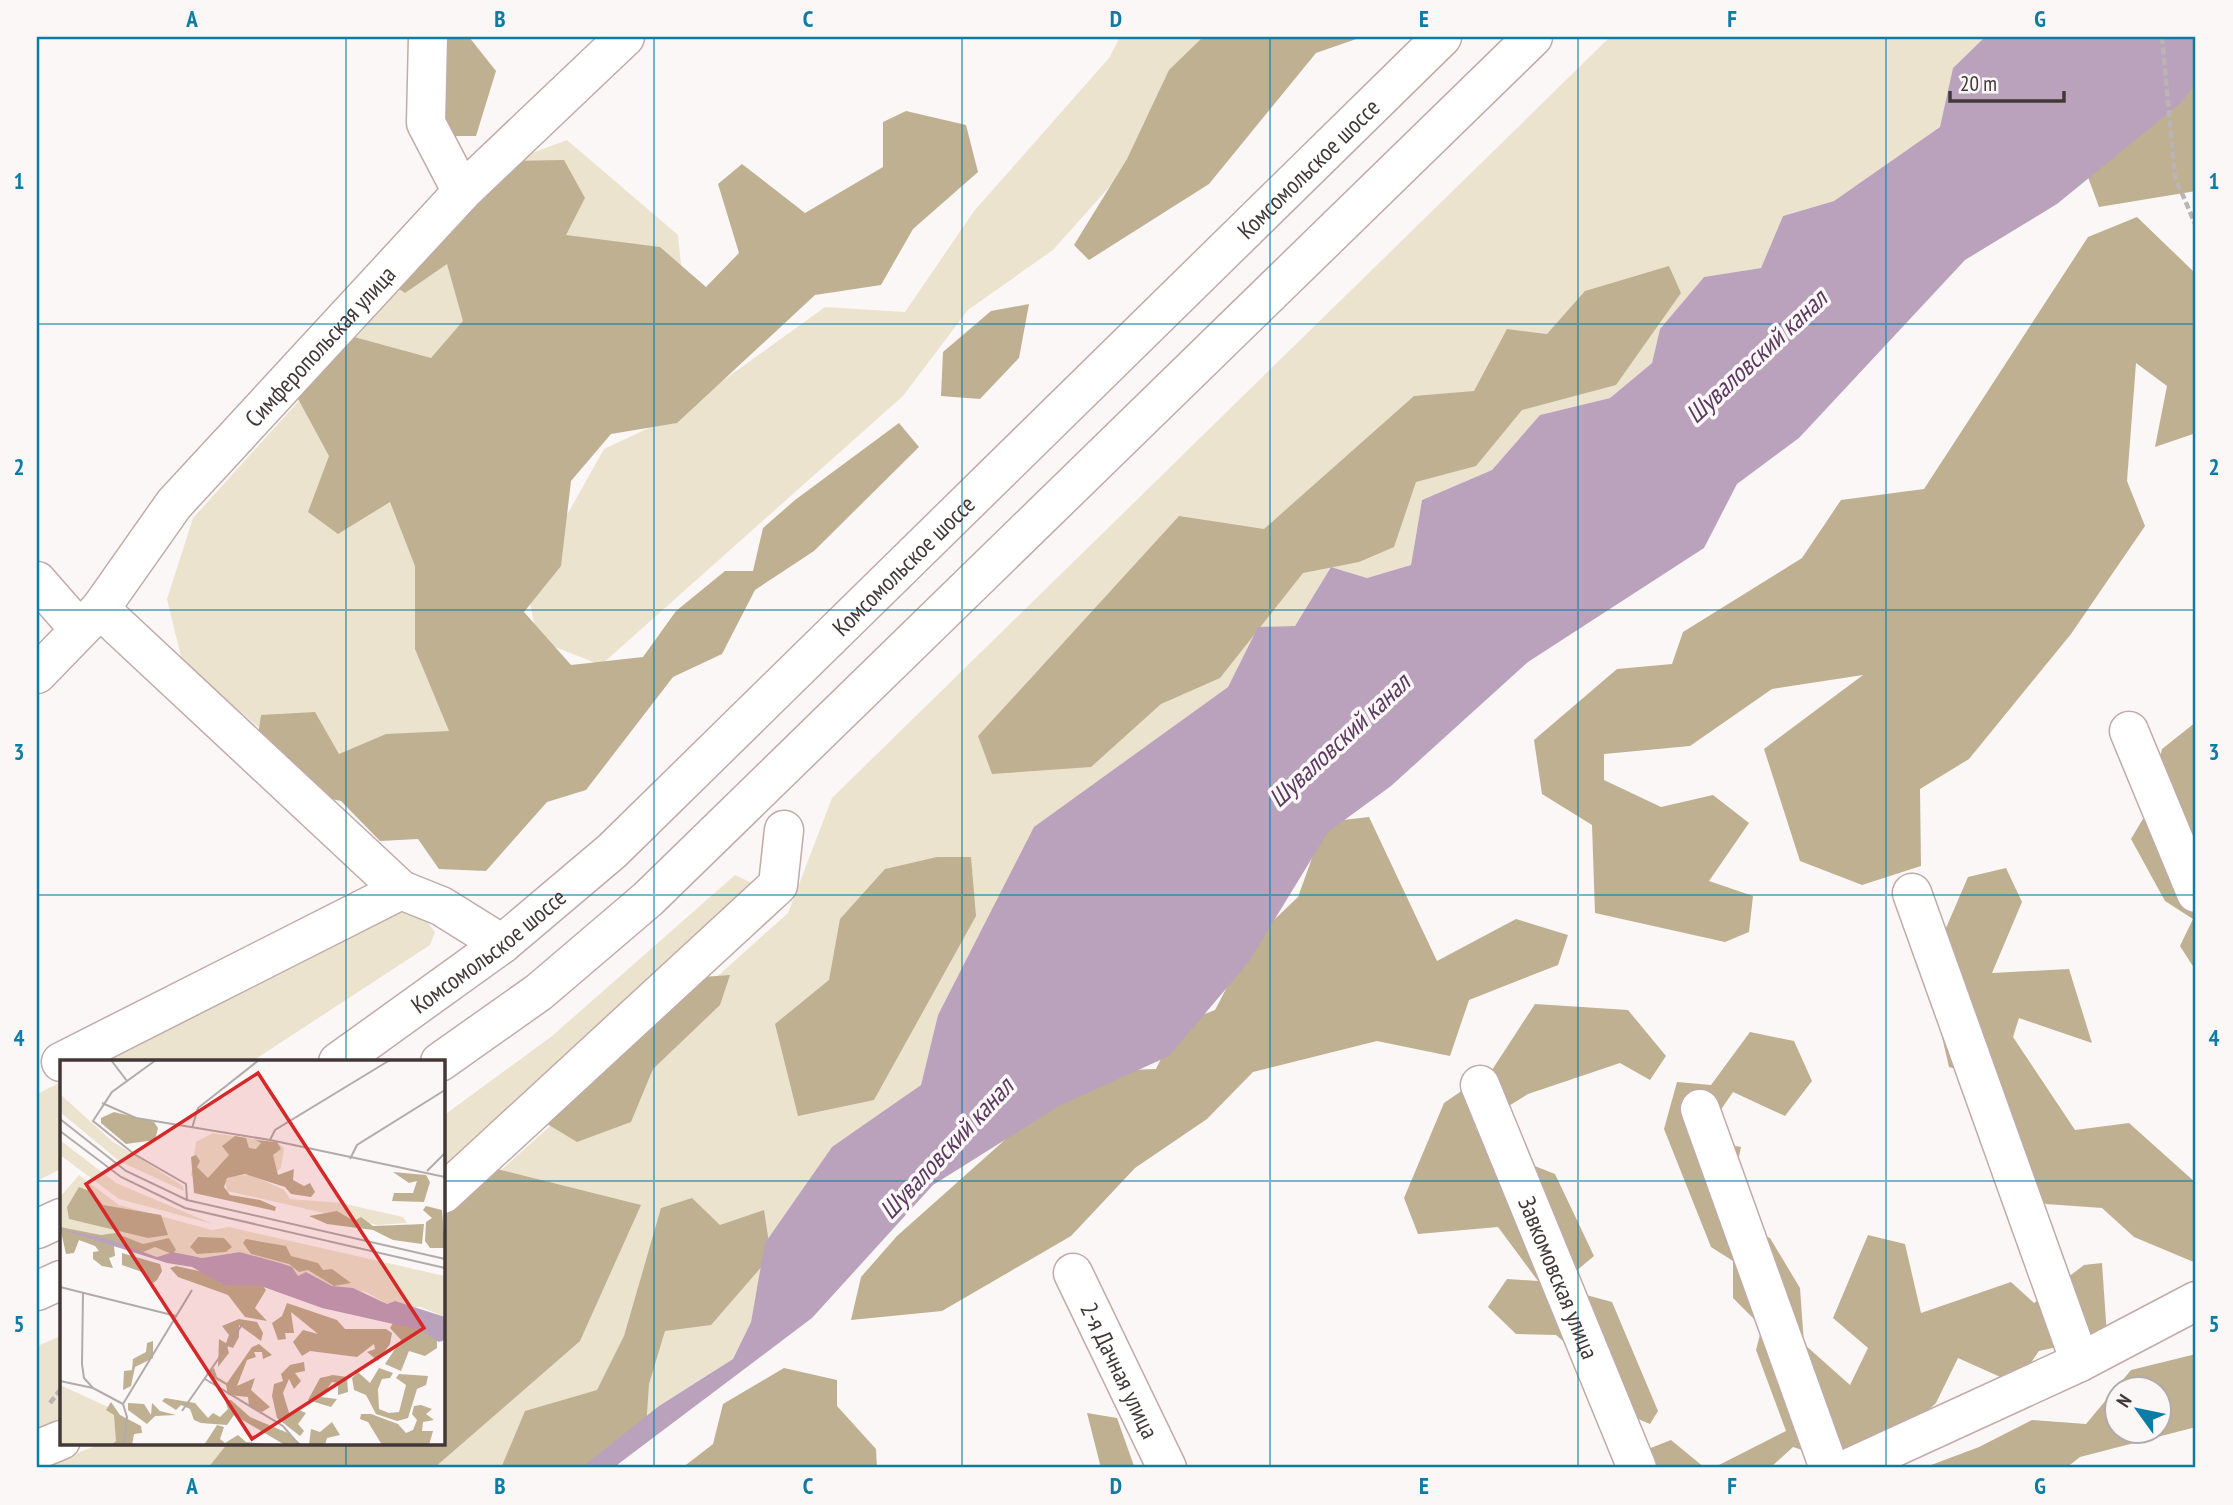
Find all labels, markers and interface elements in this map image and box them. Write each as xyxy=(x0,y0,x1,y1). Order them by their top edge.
text: A xyxy=(185,4,198,33)
text: B xyxy=(494,4,506,33)
text: C xyxy=(803,4,814,33)
text: D xyxy=(1110,4,1122,33)
text: E xyxy=(1419,4,1429,33)
text: F xyxy=(1727,4,1737,33)
text: G xyxy=(2034,4,2046,33)
scale bar xyxy=(1950,60,2063,104)
text: 20 m xyxy=(1960,70,1997,97)
street label: Комсомольское шоссе xyxy=(1230,92,1386,245)
text: 1 xyxy=(14,166,25,195)
text: 1 xyxy=(2209,166,2220,195)
street label: Симферопольская улица xyxy=(238,259,402,433)
water label: Шуваловский канал xyxy=(1678,280,1835,430)
text: 2 xyxy=(14,452,25,481)
text: 2 xyxy=(2209,452,2220,481)
street label: Комсомольское шоссе xyxy=(825,489,981,642)
water label: Шуваловский канал xyxy=(1261,664,1418,814)
text: 3 xyxy=(14,737,25,766)
text: 3 xyxy=(2209,737,2220,766)
street label: Комсомольское шоссе xyxy=(405,881,572,1020)
text: 4 xyxy=(14,1023,25,1052)
text: 4 xyxy=(2209,1023,2220,1052)
inset map xyxy=(60,1060,444,1446)
water label: Шуваловский канал xyxy=(872,1069,1022,1226)
street label: Завкомовская улица xyxy=(1512,1192,1606,1363)
street label: 2-я Дачная улица xyxy=(1074,1297,1166,1443)
text: 5 xyxy=(14,1309,25,1338)
text: 5 xyxy=(2209,1309,2220,1338)
north arrow xyxy=(2104,1376,2174,1446)
text: N xyxy=(2111,1390,2137,1412)
text: A xyxy=(185,1471,198,1500)
text: B xyxy=(494,1471,506,1500)
text: C xyxy=(803,1471,814,1500)
text: D xyxy=(1110,1471,1122,1500)
text: E xyxy=(1419,1471,1429,1500)
text: F xyxy=(1727,1471,1737,1500)
text: G xyxy=(2034,1471,2046,1500)

